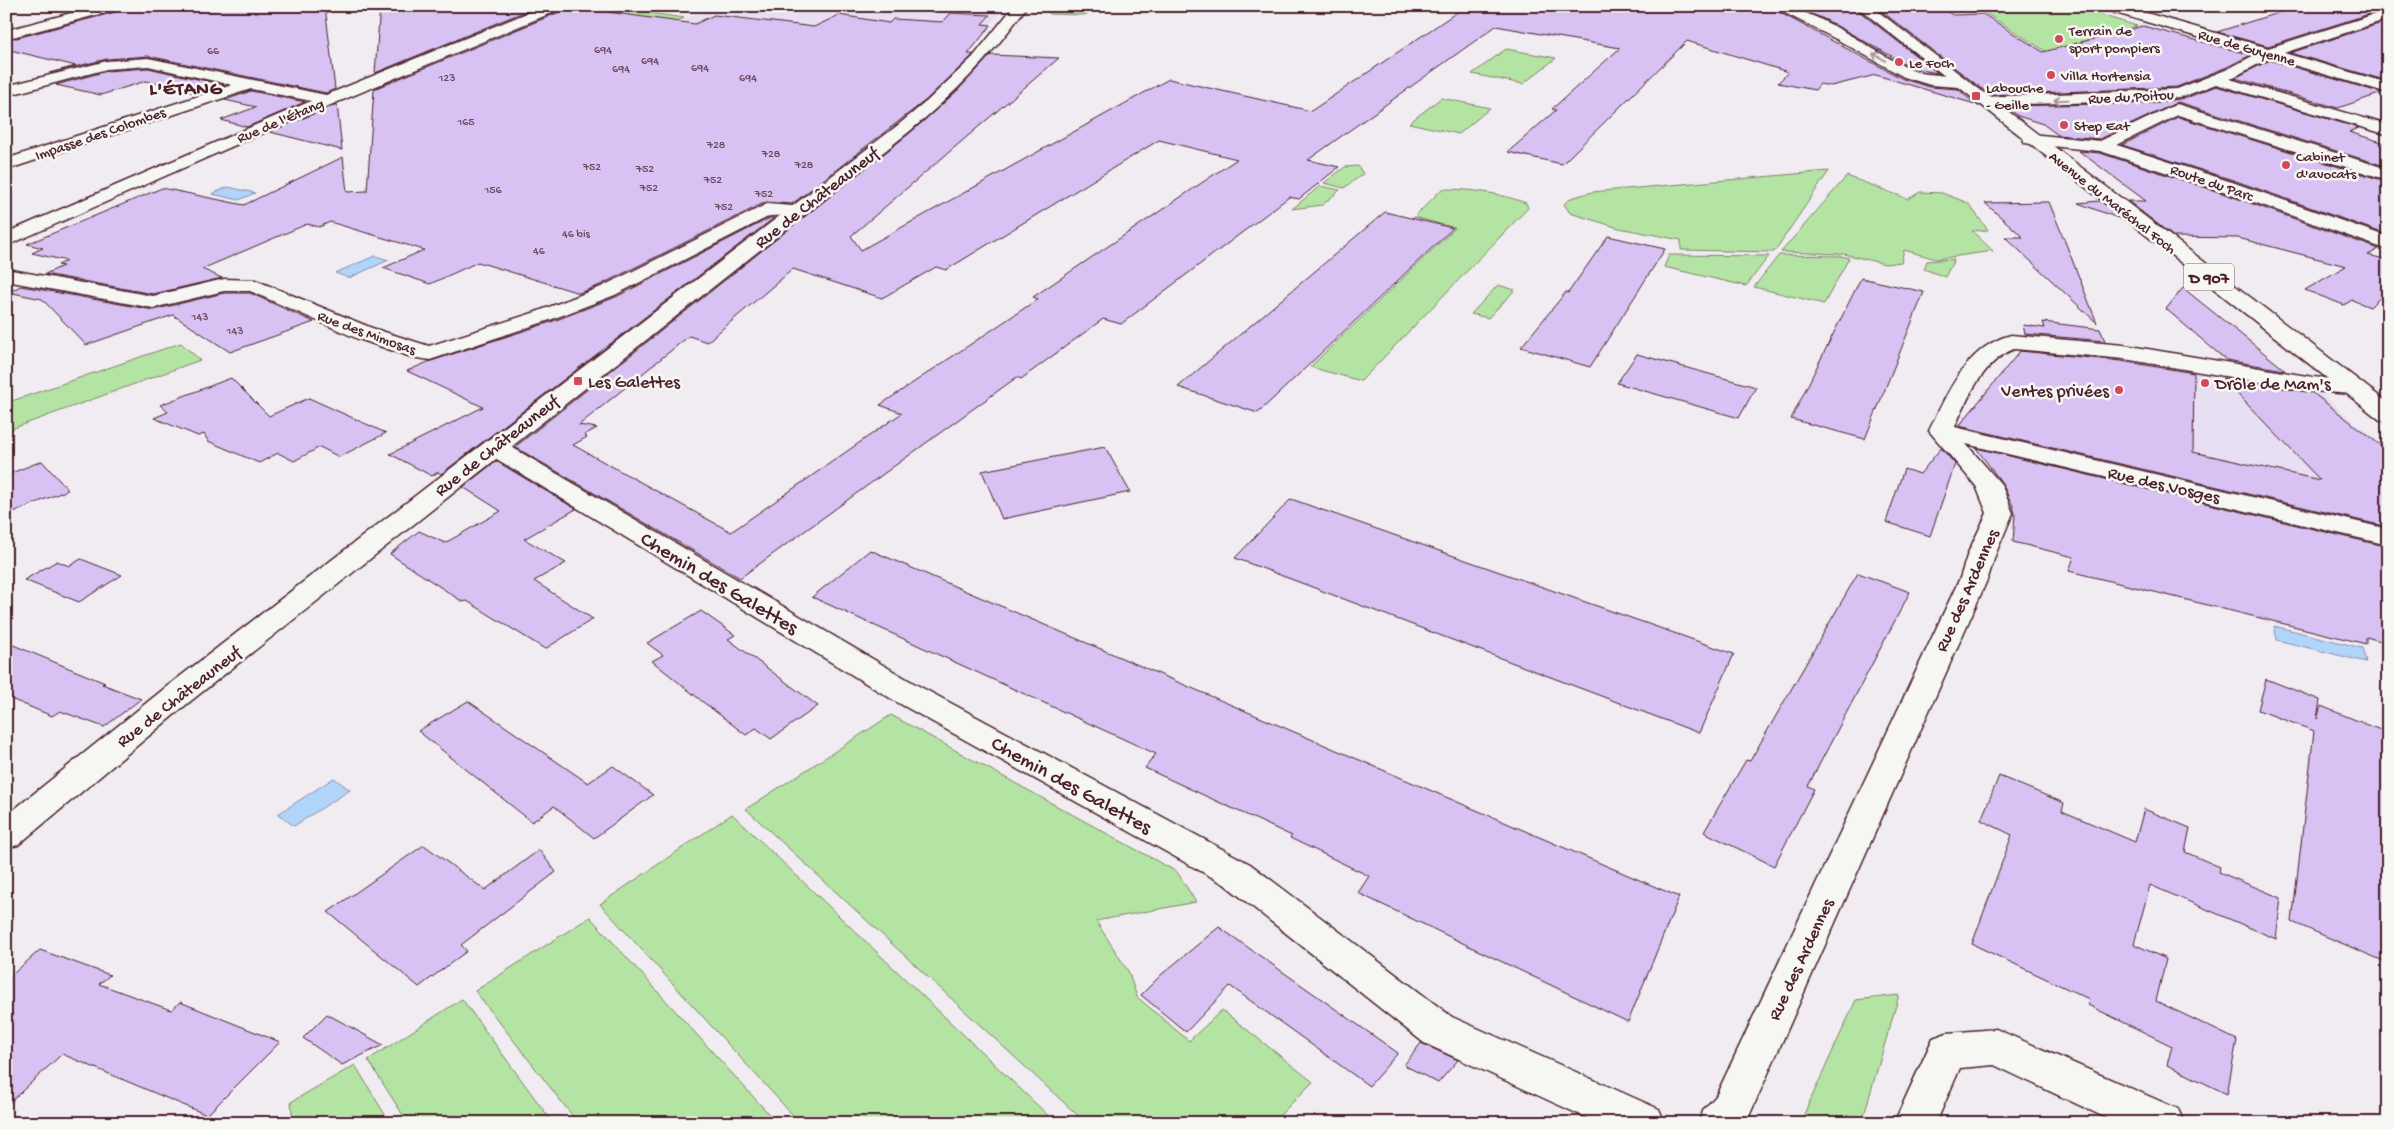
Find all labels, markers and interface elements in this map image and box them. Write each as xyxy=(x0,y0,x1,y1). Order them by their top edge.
place label: Terrain de sport pompiers xyxy=(2068,23,2160,58)
street label: Rue de Guyenne xyxy=(2196,27,2297,71)
marker: Terrain de sport pompiers xyxy=(2053,33,2065,45)
house number: 694 xyxy=(594,44,612,58)
house number: 66 xyxy=(207,45,220,59)
one-way arrow xyxy=(1873,52,1887,62)
house number: 694 xyxy=(641,55,659,69)
place label: Le Foch xyxy=(1909,55,1954,73)
marker: Le Foch xyxy=(1893,56,1905,68)
house number: 694 xyxy=(691,62,709,76)
house number: 694 xyxy=(612,63,630,77)
place label: Villa Hortensia xyxy=(2060,68,2152,86)
marker: Villa Hortensia xyxy=(2045,69,2057,81)
house number: 123 xyxy=(438,72,455,86)
house number: 694 xyxy=(739,72,757,86)
district label: L'ÉTANG xyxy=(149,79,223,102)
place label: Labouche - Geille xyxy=(1986,80,2044,115)
street label: Rue du Poitou xyxy=(2088,87,2174,109)
marker: Labouche - Geille xyxy=(1970,90,1982,102)
street label: Rue de l'Étang xyxy=(235,95,327,148)
one-way arrow xyxy=(2054,95,2070,104)
street label: Impasse des Colombes xyxy=(33,104,169,166)
house number: 165 xyxy=(456,116,475,130)
place label: Step Eat xyxy=(2074,118,2131,136)
marker: Step Eat xyxy=(2058,119,2070,131)
house number: 728 xyxy=(706,139,726,153)
street label: Rue de Châteauneuf xyxy=(751,143,885,254)
house number: 728 xyxy=(761,148,781,162)
street label: Avenue du Maréchal Foch xyxy=(2044,148,2179,259)
place label: Cabinet d'avocats xyxy=(2296,149,2357,184)
house number: 728 xyxy=(794,159,814,173)
marker: Cabinet d'avocats xyxy=(2280,159,2292,171)
house number: 752 xyxy=(582,161,601,175)
street label: Route du Parc xyxy=(2168,161,2256,207)
house number: 752 xyxy=(635,163,654,177)
house number: 752 xyxy=(703,174,722,188)
house number: 752 xyxy=(639,182,658,196)
house number: 156 xyxy=(483,184,503,198)
house number: 752 xyxy=(754,188,773,202)
house number: 752 xyxy=(714,201,733,215)
house number: 46 bis xyxy=(562,228,591,242)
house number: 46 xyxy=(533,245,546,259)
road number: D 907 xyxy=(2184,264,2234,290)
street label: Rue des Mimosas xyxy=(315,308,418,360)
house number: 143 xyxy=(191,311,208,325)
house number: 143 xyxy=(226,325,243,339)
place label: Les Galettes xyxy=(588,373,681,394)
marker: Les Galettes xyxy=(572,375,584,387)
place label: Drôle de Mam's xyxy=(2214,375,2332,396)
marker: Drôle de Mam's xyxy=(2199,377,2211,389)
place label: Ventes privées xyxy=(2000,382,2110,403)
marker: Ventes privées xyxy=(2113,384,2125,396)
street label: Rue de Châteauneuf xyxy=(431,391,565,502)
street label: Rue des Vosges xyxy=(2105,463,2223,510)
street label: Rue des Ardennes xyxy=(1932,525,2005,656)
street label: Chemin des Galettes xyxy=(635,528,803,643)
street label: Rue de Châteauneuf xyxy=(113,642,247,753)
street label: Chemin des Galettes xyxy=(986,733,1156,842)
street label: Rue des Ardennes xyxy=(1765,895,1840,1024)

